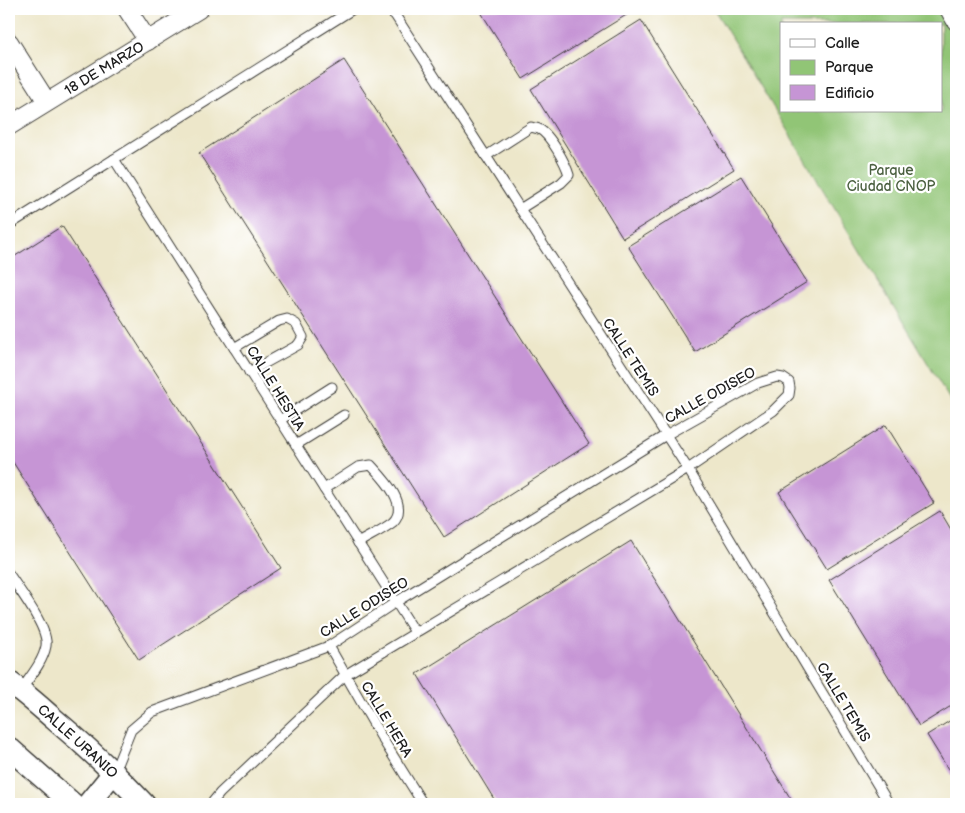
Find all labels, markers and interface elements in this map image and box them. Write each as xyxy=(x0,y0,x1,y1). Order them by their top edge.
legend xyxy=(780,22,942,112)
text: Calle xyxy=(825,34,860,53)
street label: 18 DE MARZO xyxy=(61,38,147,99)
text: Parque xyxy=(825,58,874,77)
text: Edificio xyxy=(825,84,874,103)
park label: Parque Ciudad CNOP xyxy=(847,162,936,195)
street label: CALLE TEMIS xyxy=(599,315,662,400)
street label: CALLE HESTIA xyxy=(243,343,309,434)
street label: CALLE ODISEO xyxy=(662,363,759,427)
street label: CALLE ODISEO xyxy=(317,573,412,641)
street label: CALLE TEMIS xyxy=(813,659,874,745)
street label: CALLE HERA xyxy=(357,678,416,761)
street label: CALLE URANIO xyxy=(34,701,121,782)

